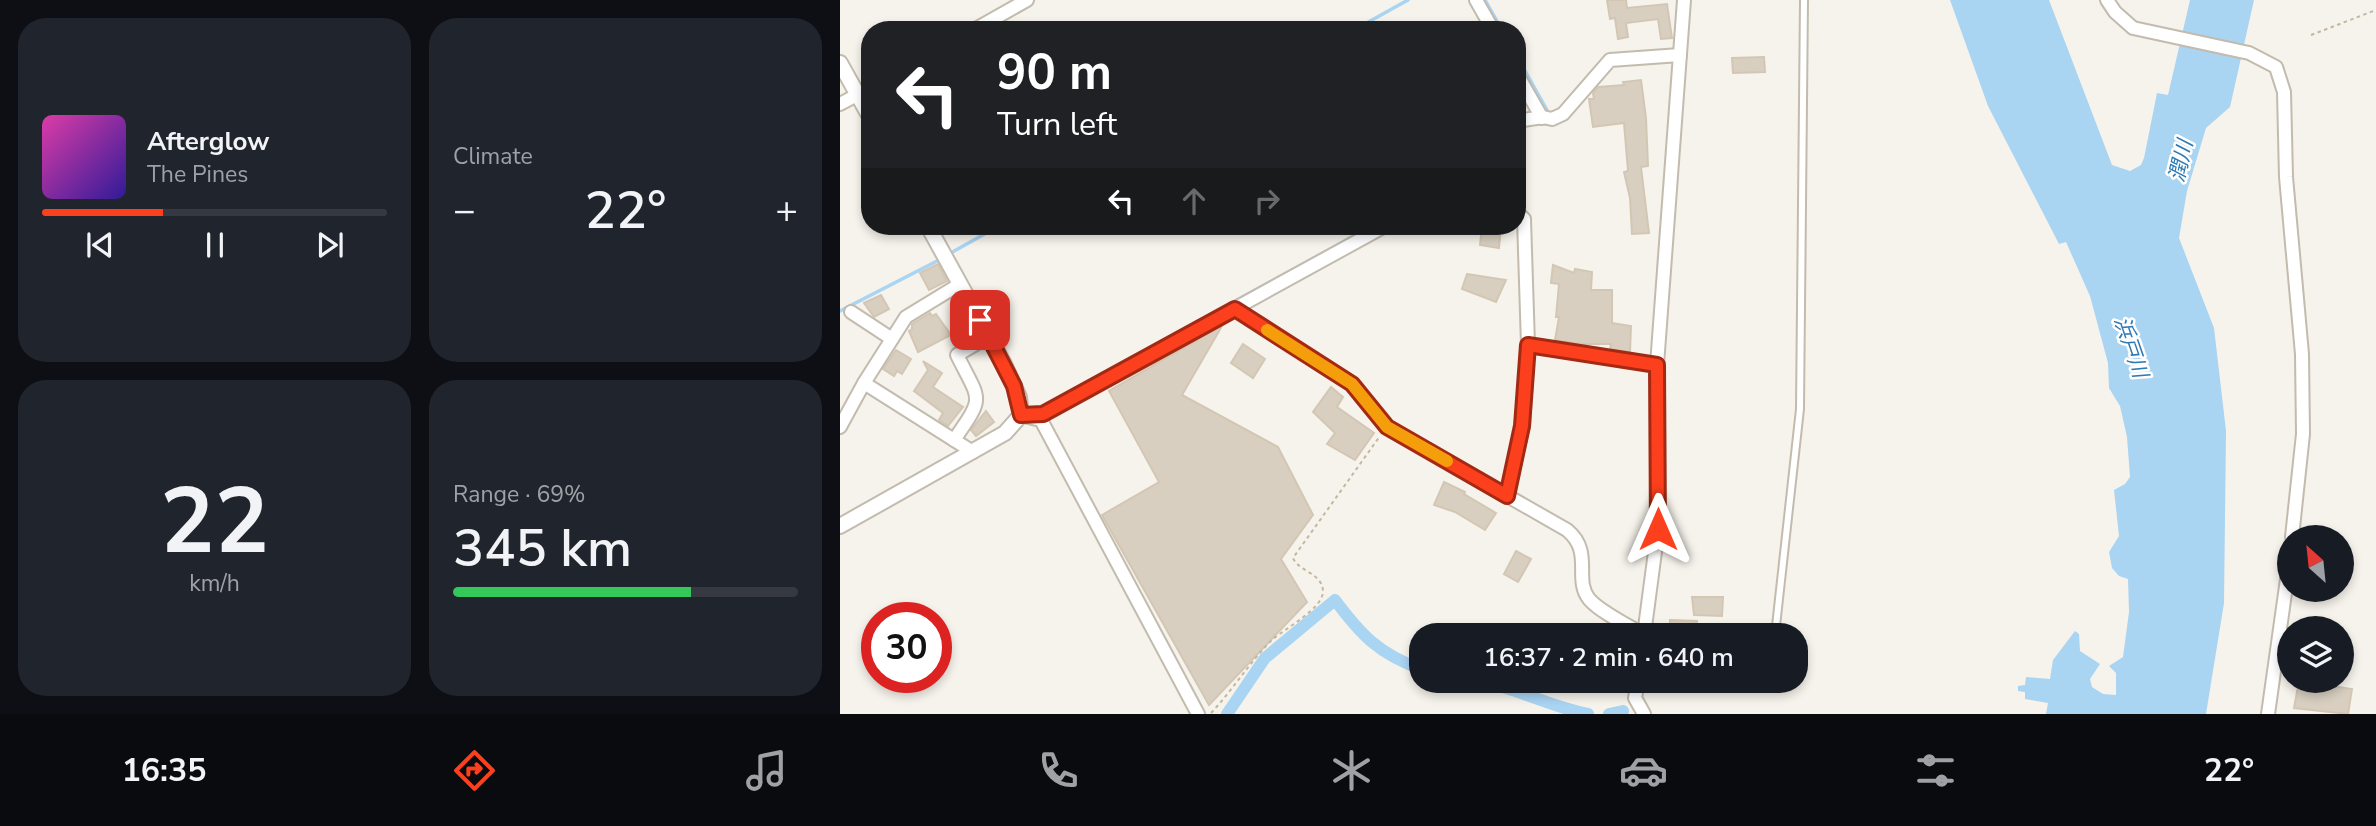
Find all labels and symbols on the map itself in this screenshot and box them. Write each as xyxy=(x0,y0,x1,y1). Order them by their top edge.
water label: 潤川 xyxy=(2163,135,2200,185)
pin xyxy=(950,290,1010,350)
water label: 浜戸川 xyxy=(2108,313,2155,383)
position arrow xyxy=(1621,492,1695,566)
north arrow xyxy=(2277,525,2354,602)
speed limit sign: 30 xyxy=(861,602,952,693)

